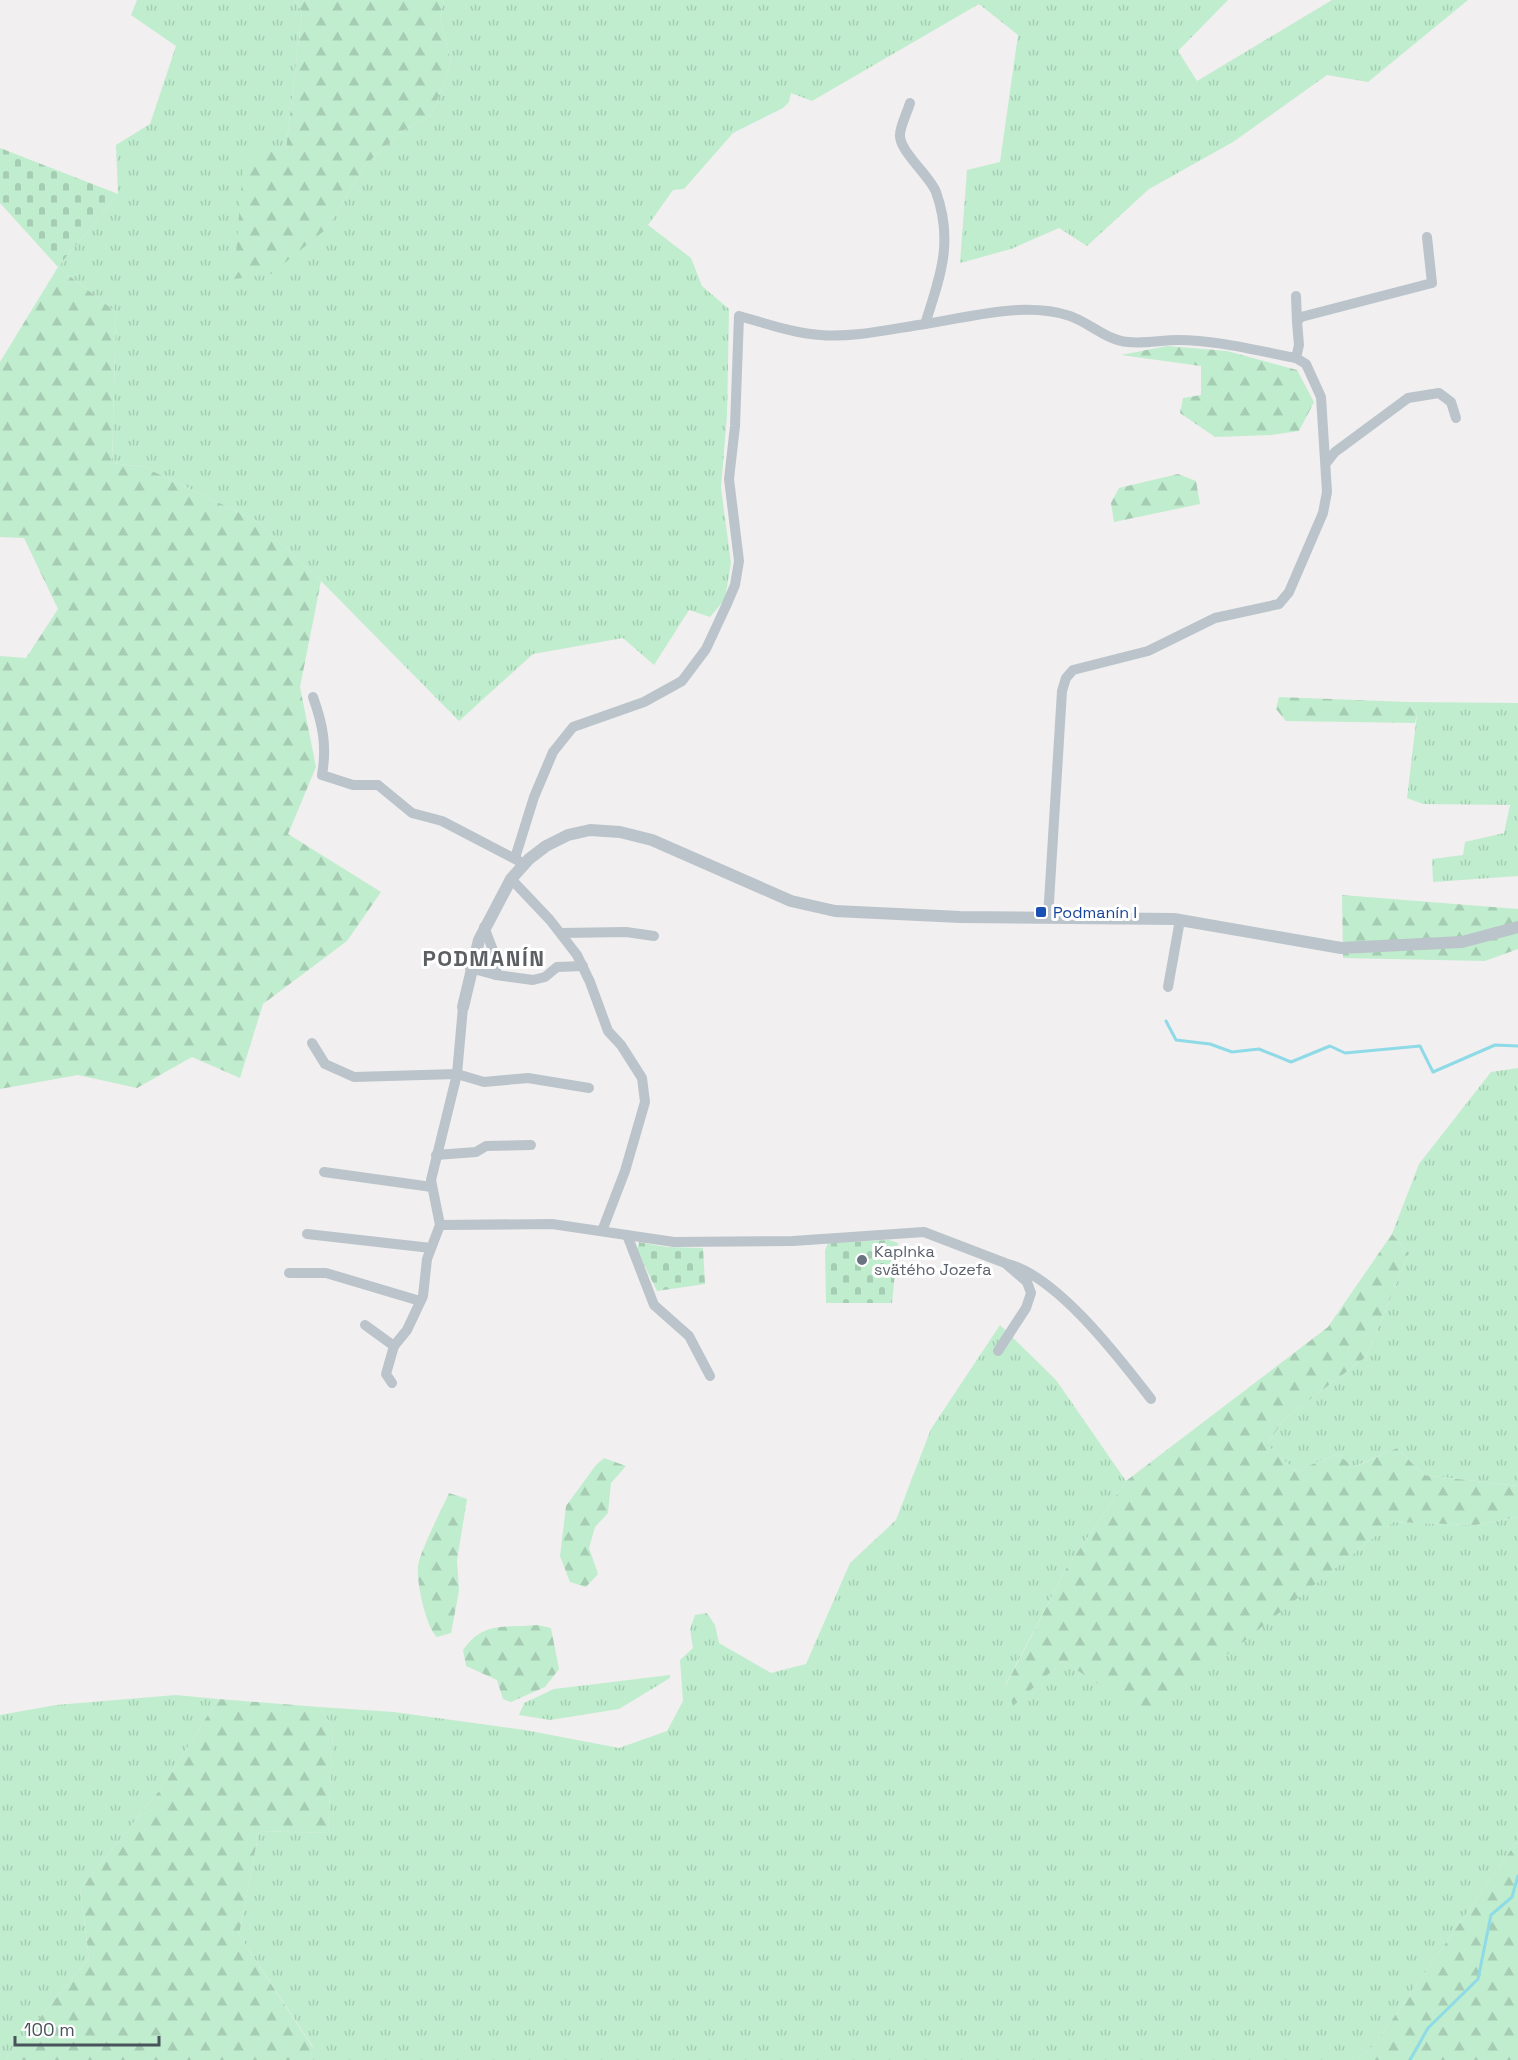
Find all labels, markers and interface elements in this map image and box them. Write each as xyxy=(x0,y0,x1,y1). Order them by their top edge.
place label: Podmanín I xyxy=(1053,902,1137,923)
marker: Podmanín I xyxy=(1034,905,1048,919)
district label: PODMANÍN xyxy=(423,944,545,972)
place label: Kaplnka svätého Jozefa xyxy=(874,1241,992,1280)
marker: Kaplnka svätého Jozefa xyxy=(855,1253,869,1267)
scale bar xyxy=(15,2009,159,2047)
text: 100 m xyxy=(24,2018,75,2041)

